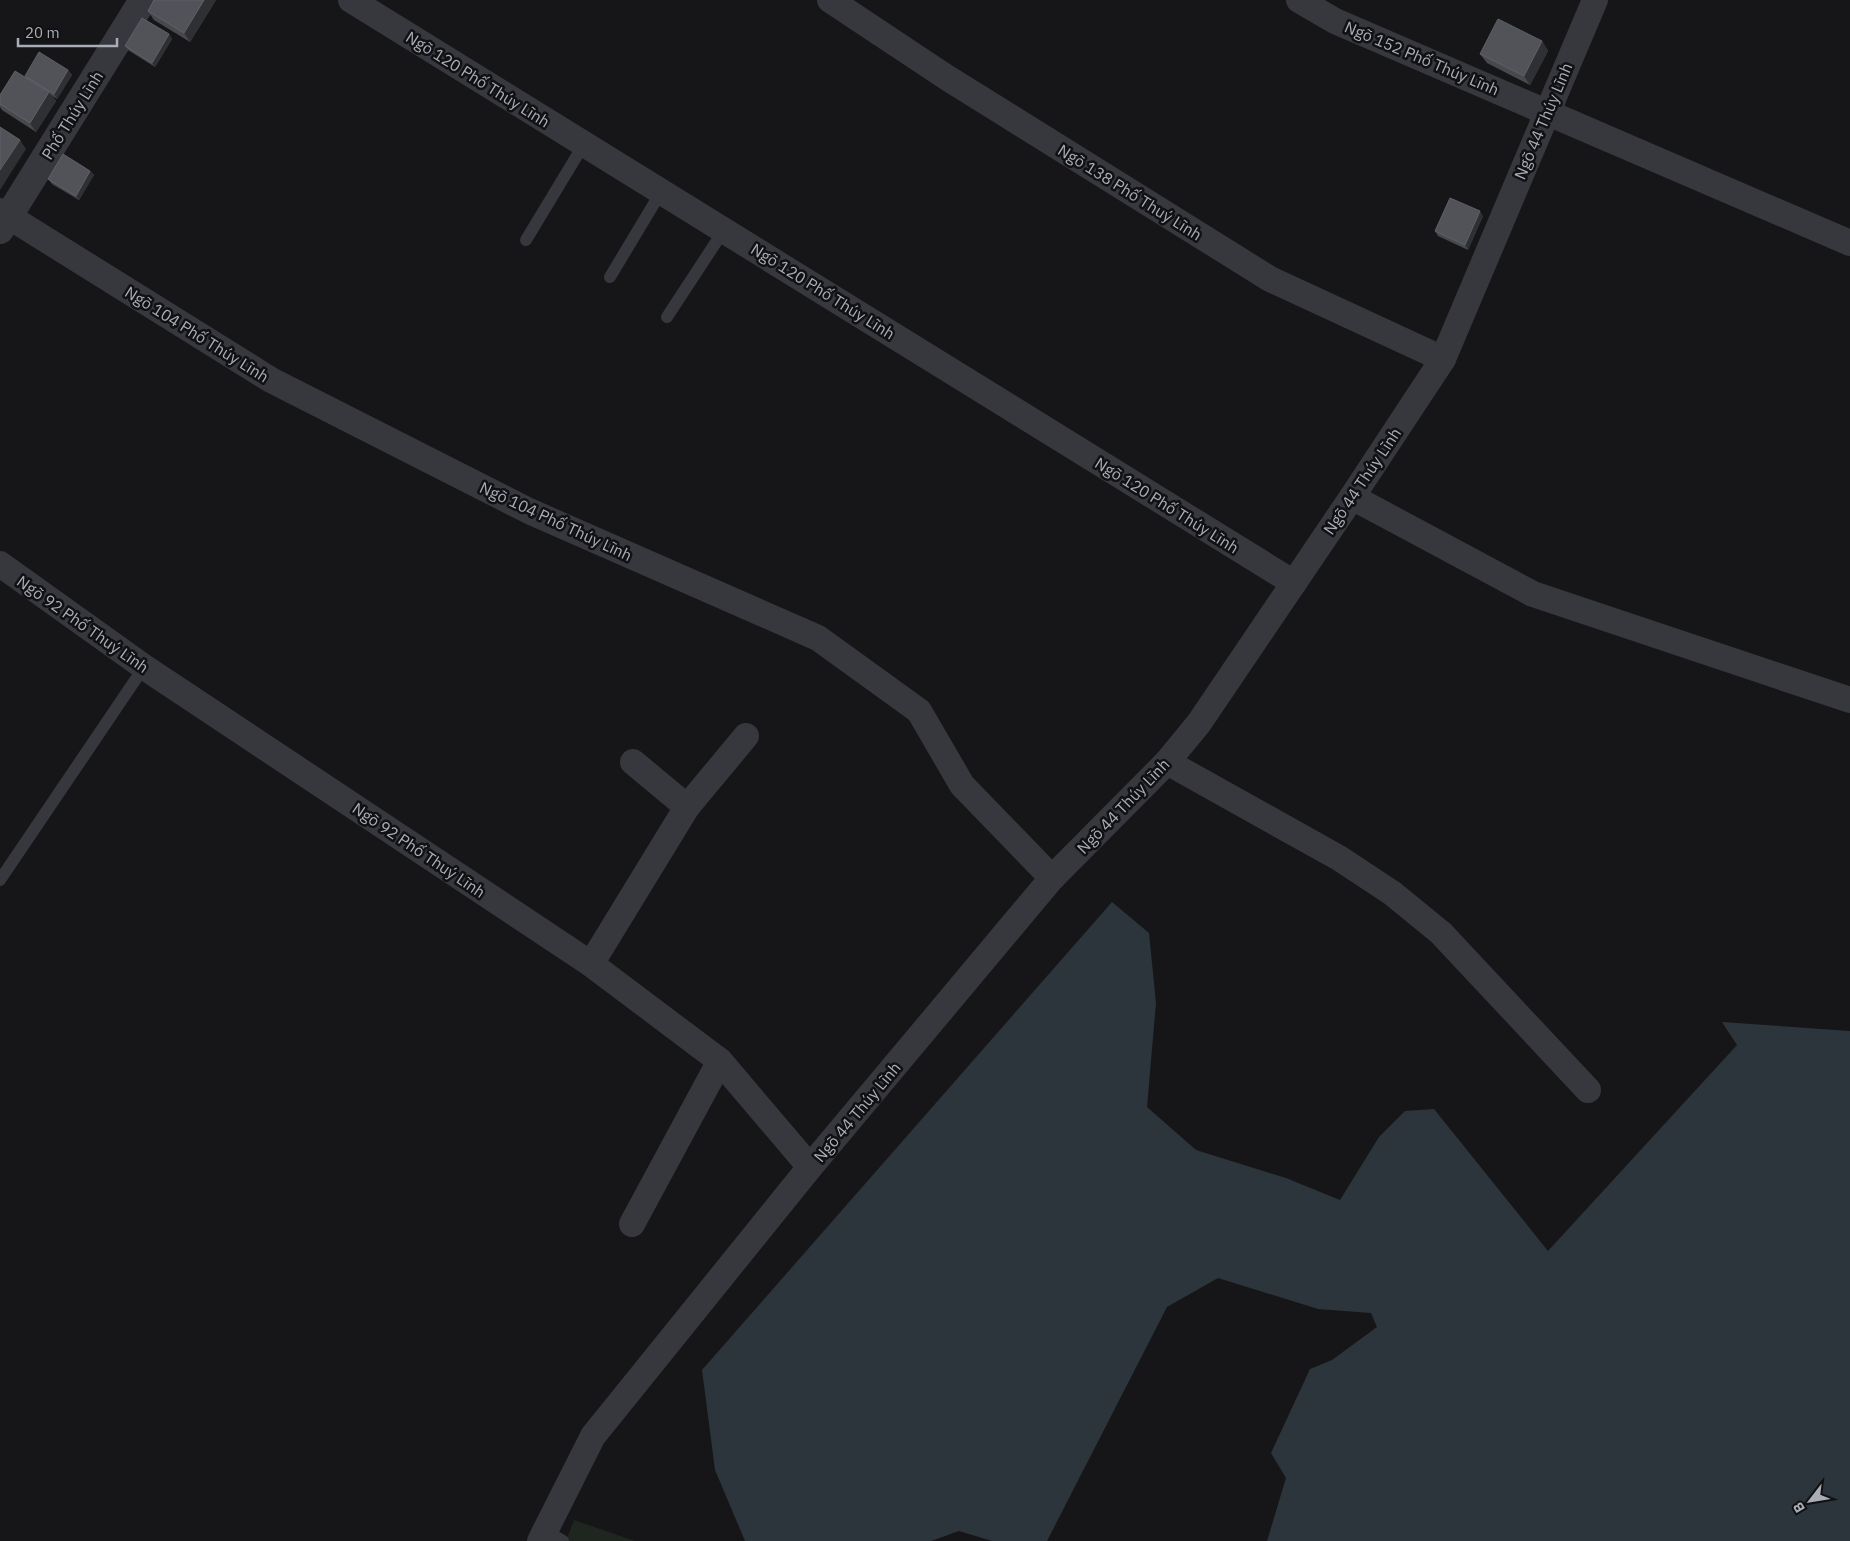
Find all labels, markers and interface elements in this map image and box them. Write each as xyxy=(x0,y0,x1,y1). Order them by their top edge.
scale bar xyxy=(18,15,116,47)
street label: Ngõ 152 Phố Thúy Lĩnh xyxy=(1342,16,1502,100)
text: 20 m xyxy=(25,23,60,42)
street label: Ngõ 120 Phố Thúy Lĩnh xyxy=(402,27,554,131)
street label: Ngõ 44 Thúy Lĩnh xyxy=(1509,60,1577,182)
street label: Phố Thúy Lĩnh xyxy=(37,67,107,163)
street label: Ngõ 138 Phố Thuý Lĩnh xyxy=(1054,140,1206,244)
street label: Ngõ 120 Phố Thúy Lĩnh xyxy=(747,239,899,343)
street label: Ngõ 104 Phố Thúy Lĩnh xyxy=(121,282,273,386)
street label: Ngõ 44 Thúy Lĩnh xyxy=(1319,424,1405,538)
street label: Ngõ 120 Phố Thúy Lĩnh xyxy=(1091,453,1243,557)
street label: Ngõ 104 Phố Thúy Lĩnh xyxy=(477,477,635,565)
street label: Ngõ 92 Phố Thuý Lĩnh xyxy=(13,571,153,677)
street label: Ngõ 44 Thúy Lĩnh xyxy=(1073,754,1173,858)
street label: Ngõ 92 Phố Thuý Lĩnh xyxy=(349,798,489,902)
street label: Ngõ 44 Thúy Lĩnh xyxy=(809,1058,905,1166)
north arrow xyxy=(1785,1476,1835,1526)
text: B xyxy=(1789,1499,1809,1516)

